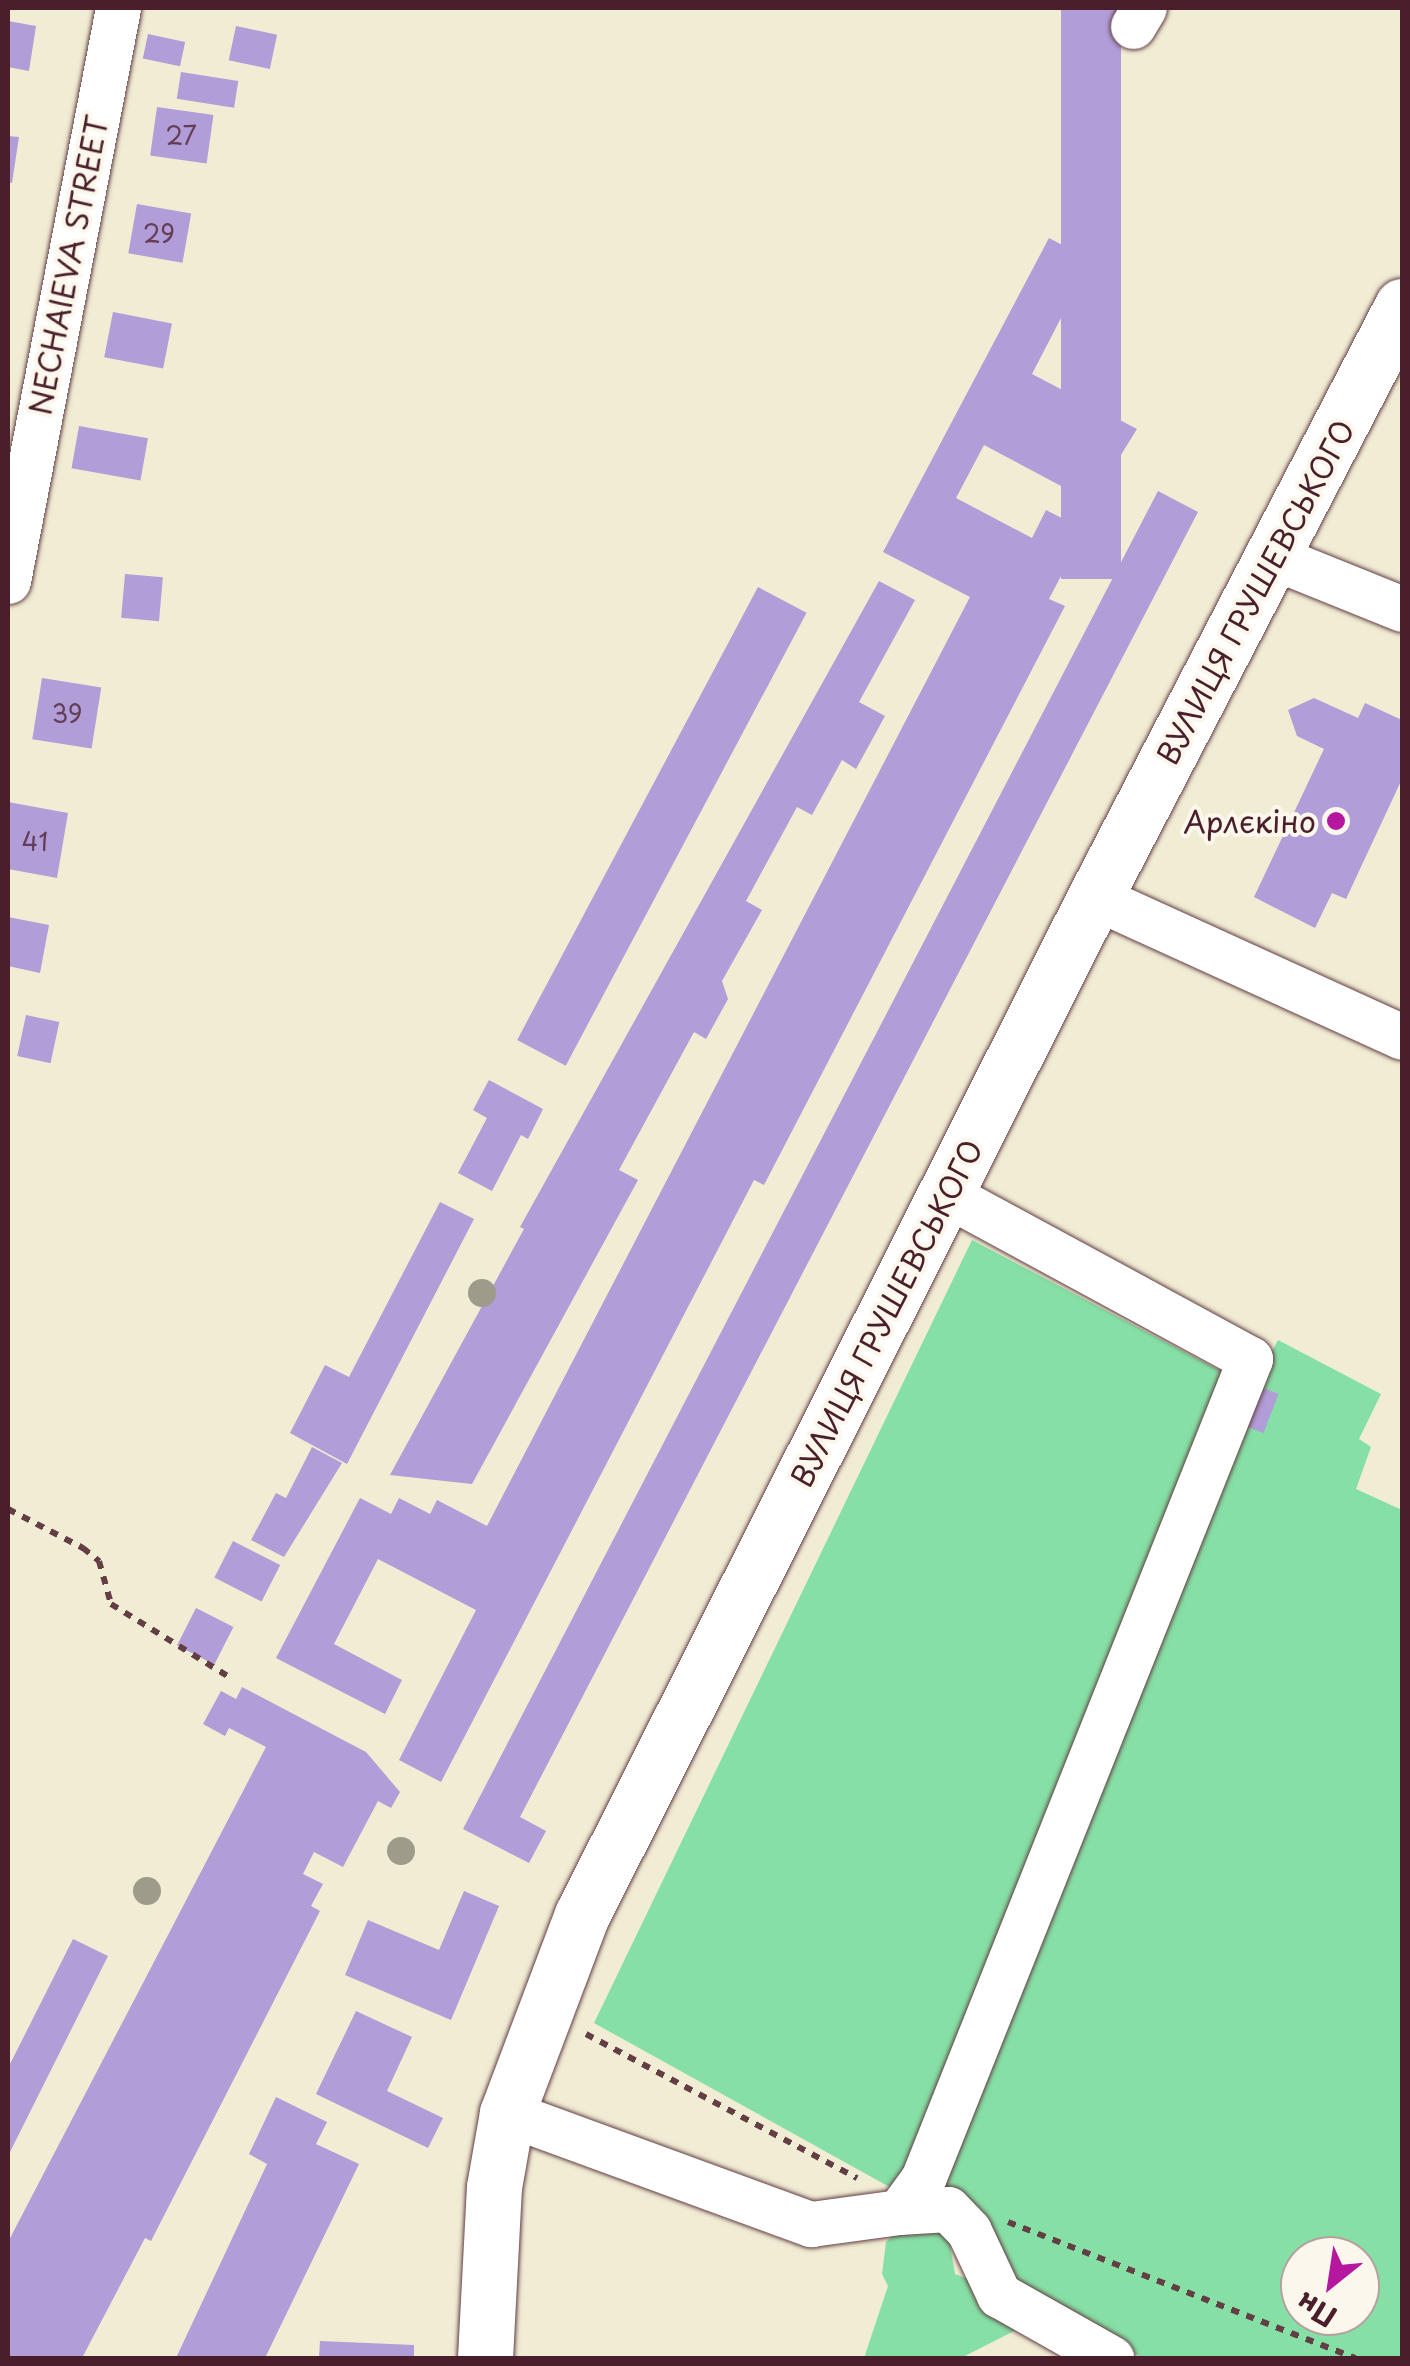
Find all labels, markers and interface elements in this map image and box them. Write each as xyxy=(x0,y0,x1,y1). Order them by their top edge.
street label: NECHAIEVA STREET xyxy=(21,112,115,418)
house number: 27 xyxy=(165,120,197,150)
house number: 29 xyxy=(143,218,175,248)
street label: ВУЛИЦЯ ГРУШЕВСЬКОГО xyxy=(1148,412,1362,772)
house number: 39 xyxy=(52,698,82,728)
place label: Арлєкіно xyxy=(1183,803,1316,839)
marker: Арлєкіно xyxy=(1325,810,1347,832)
house number: 41 xyxy=(22,826,48,856)
street label: ВУЛИЦЯ ГРУШЕВСЬКОГО xyxy=(782,1132,990,1494)
north arrow xyxy=(1280,2236,1380,2336)
text: Пн xyxy=(1287,2282,1344,2339)

